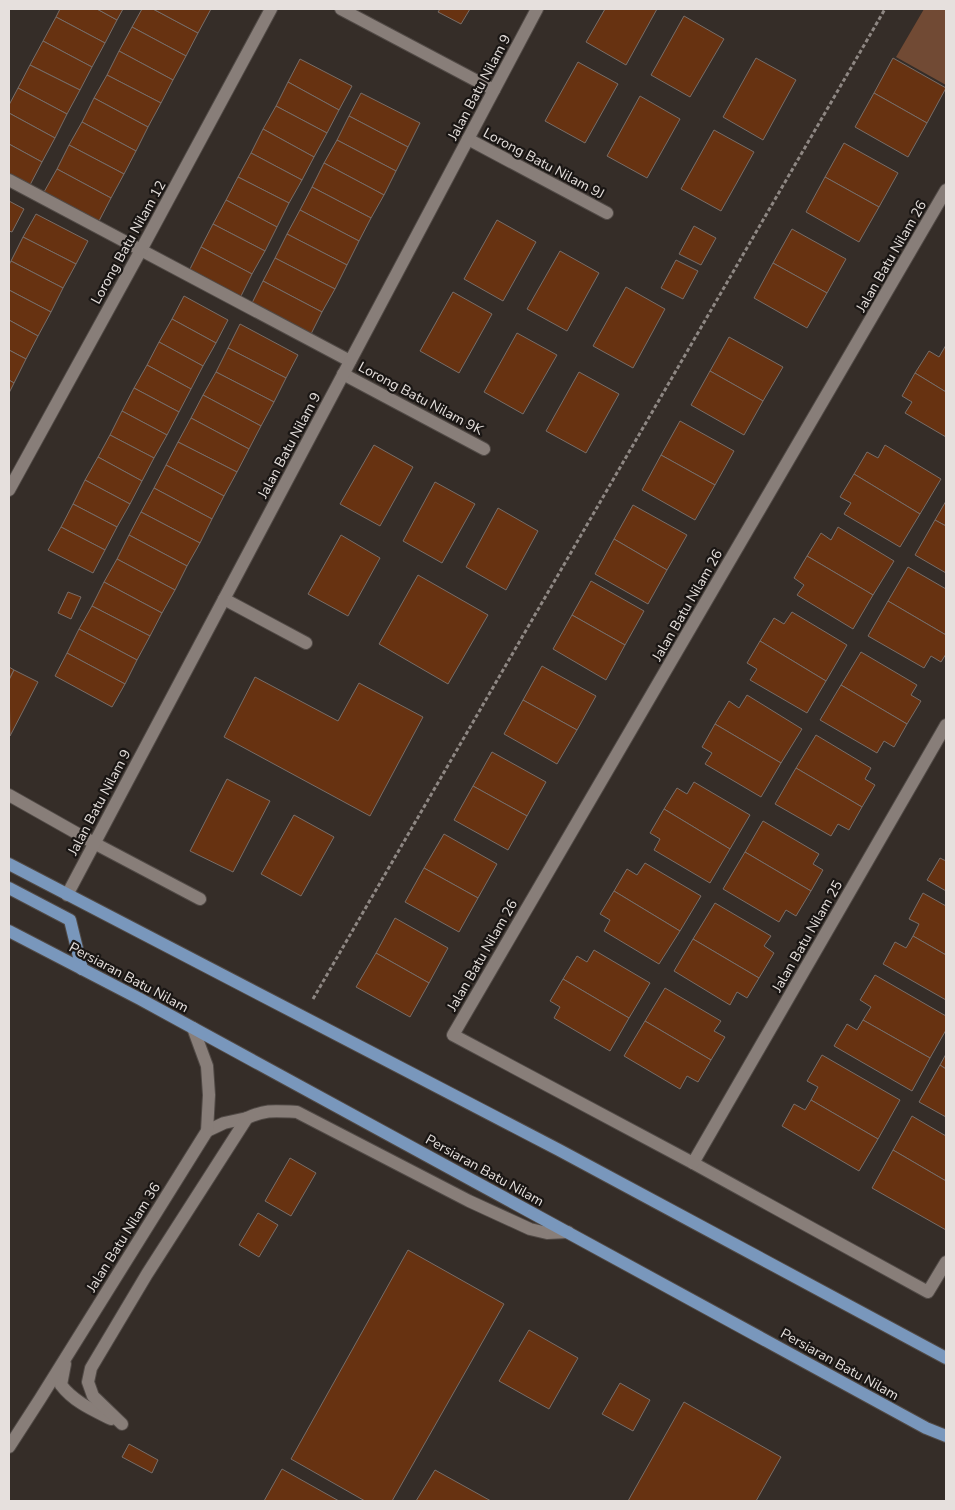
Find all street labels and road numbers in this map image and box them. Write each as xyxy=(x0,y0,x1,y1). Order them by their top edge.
street label: Jalan Batu Nilam 9 xyxy=(443,31,515,144)
street label: Lorong Batu Nilam 9J xyxy=(480,123,608,203)
street label: Lorong Batu Nilam 12 xyxy=(87,177,170,307)
street label: Jalan Batu Nilam 26 xyxy=(851,197,931,316)
street label: Lorong Batu Nilam 9K xyxy=(355,357,487,440)
street label: Jalan Batu Nilam 9 xyxy=(253,389,325,502)
street label: Jalan Batu Nilam 26 xyxy=(647,546,727,665)
street label: Jalan Batu Nilam 9 xyxy=(63,746,135,859)
street label: Jalan Batu Nilam 25 xyxy=(767,877,847,996)
street label: Jalan Batu Nilam 26 xyxy=(442,896,522,1015)
street label: Persiaran Batu Nilam xyxy=(66,938,192,1017)
street label: Persiaran Batu Nilam xyxy=(422,1130,547,1211)
street label: Jalan Batu Nilam 36 xyxy=(81,1179,165,1297)
street label: Persiaran Batu Nilam xyxy=(777,1324,902,1405)

